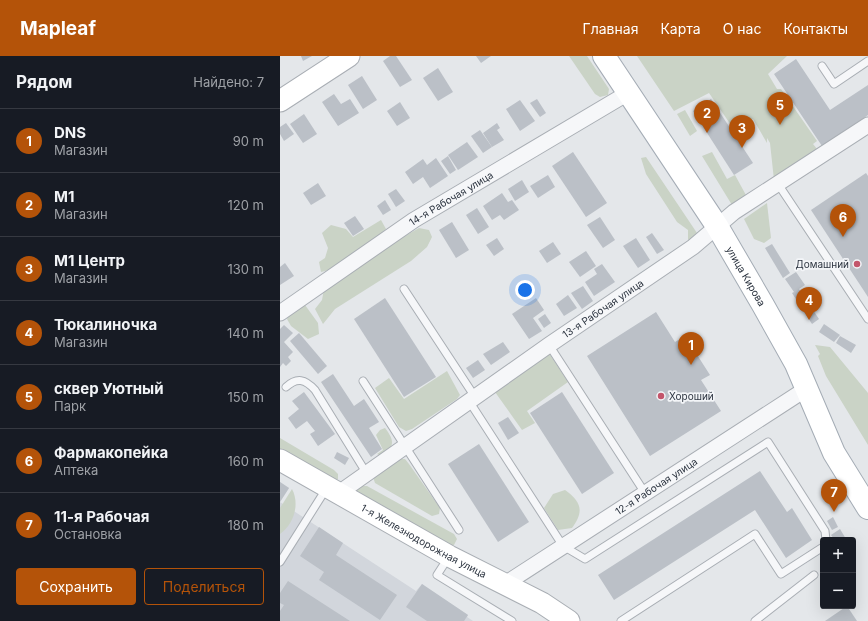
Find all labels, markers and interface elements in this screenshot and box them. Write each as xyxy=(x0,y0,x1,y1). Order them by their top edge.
text: Mapleaf xyxy=(20,17,96,40)
text: Главная xyxy=(583,20,638,37)
text: Карта xyxy=(660,20,701,37)
text: О нас xyxy=(723,20,761,37)
text: Контакты xyxy=(783,20,848,37)
text: Рядом xyxy=(16,72,72,92)
text: Найдено: 7 xyxy=(193,74,264,90)
pin: 5 xyxy=(767,92,793,125)
pin: 2 xyxy=(694,100,720,133)
pin: 3 xyxy=(729,115,755,148)
text: DNS xyxy=(54,123,86,142)
text: 1 xyxy=(26,133,32,149)
text: 90 m xyxy=(233,133,264,149)
text: Магазин xyxy=(54,142,108,158)
street label: 14-я Рабочая улица xyxy=(406,169,495,228)
text: М1 xyxy=(54,187,74,206)
text: 2 xyxy=(25,197,33,213)
text: 120 m xyxy=(228,197,264,213)
pin: 6 xyxy=(830,204,856,237)
text: Магазин xyxy=(54,206,108,222)
street label: улица Кирова xyxy=(724,244,768,308)
text: М1 Центр xyxy=(54,251,125,270)
place label: Домашний xyxy=(796,258,849,270)
marker: Домашний xyxy=(852,259,862,269)
text: 3 xyxy=(25,261,33,277)
text: 130 m xyxy=(227,261,264,277)
text: Магазин xyxy=(54,270,108,286)
street label: 13-я Рабочая улица xyxy=(560,277,646,340)
your location xyxy=(515,280,535,300)
pin: 4 xyxy=(796,287,822,320)
text: Тюкалиночка xyxy=(54,315,157,334)
text: 4 xyxy=(25,325,33,341)
text: 140 m xyxy=(227,325,264,341)
pin: 1 xyxy=(678,332,704,365)
text: Магазин xyxy=(54,334,108,350)
text: сквер Уютный xyxy=(54,379,164,398)
text: 5 xyxy=(25,389,33,405)
text: 150 m xyxy=(228,389,264,405)
place label: Хороший xyxy=(669,390,714,402)
marker: Хороший xyxy=(656,391,666,401)
text: Парк xyxy=(54,398,86,414)
text: Фармакопейка xyxy=(54,443,168,462)
text: 6 xyxy=(25,453,33,469)
text: 160 m xyxy=(227,453,264,469)
street label: 12-я Рабочая улица xyxy=(613,455,699,517)
text: Аптека xyxy=(54,462,98,478)
pin: 7 xyxy=(821,479,847,512)
street label: 1-я Железнодорожная улица xyxy=(359,501,489,580)
text: 11-я Рабочая xyxy=(54,507,149,526)
text: 7 xyxy=(25,517,33,533)
text: 180 m xyxy=(227,517,264,533)
text: Остановка xyxy=(54,526,122,542)
map controls xyxy=(820,537,856,609)
button: + xyxy=(820,537,856,573)
button: Сохранить xyxy=(16,568,136,605)
button: Поделиться xyxy=(144,568,264,605)
button: − xyxy=(820,573,856,609)

